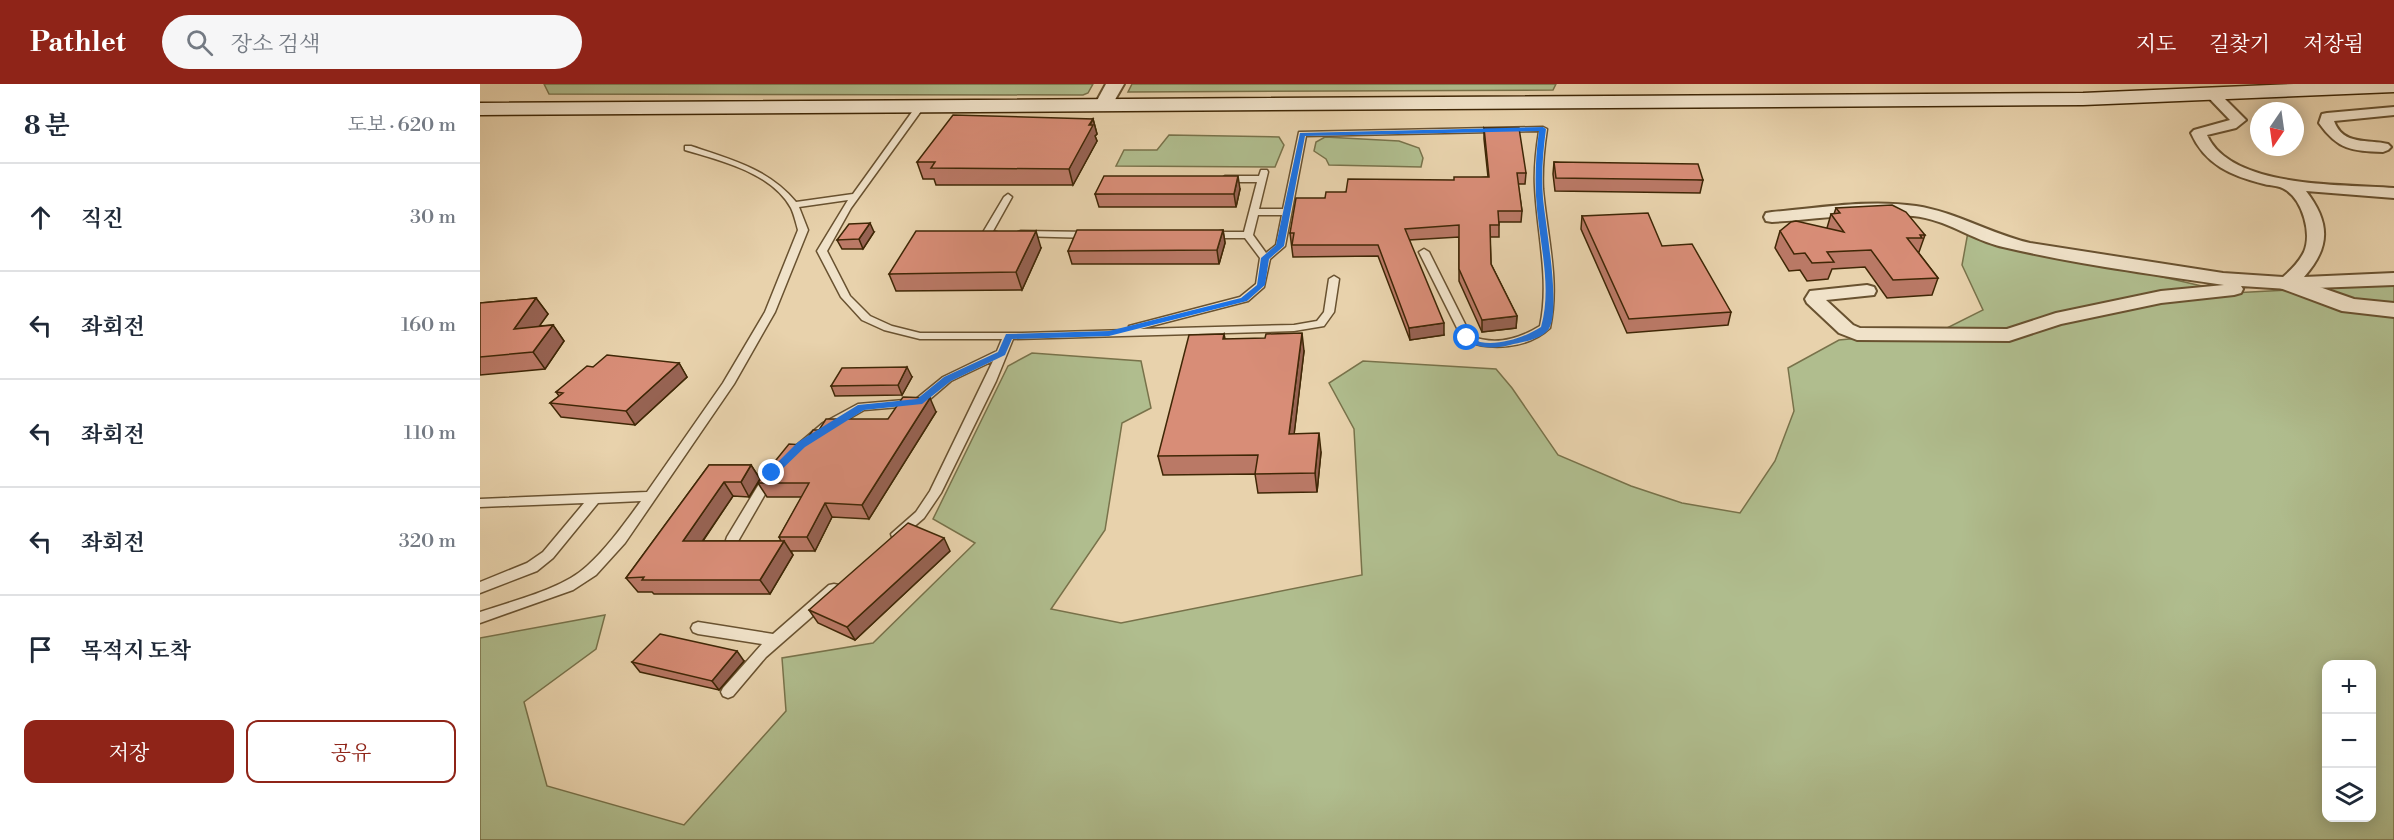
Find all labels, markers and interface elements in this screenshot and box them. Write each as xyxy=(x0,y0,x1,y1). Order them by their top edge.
search box xyxy=(162,15,582,69)
text: Pathlet xyxy=(30,25,126,60)
icon: search xyxy=(183,26,216,59)
text: 장소 검색 xyxy=(231,31,320,58)
text: 지도 xyxy=(2136,32,2176,58)
text: 길찾기 xyxy=(2209,32,2270,58)
text: 저장됨 xyxy=(2303,32,2364,58)
north arrow xyxy=(2250,102,2304,156)
text: 8 분 xyxy=(24,110,70,142)
text: 도보 · 620 m xyxy=(347,113,456,138)
icon: ahead xyxy=(24,201,57,234)
text: 30 m xyxy=(410,205,456,230)
text: 직진 xyxy=(81,206,124,233)
icon: left xyxy=(24,309,57,342)
text: 160 m xyxy=(401,313,456,338)
text: 좌회전 xyxy=(81,314,145,341)
route start xyxy=(1453,324,1479,350)
icon: left xyxy=(24,417,57,450)
text: 110 m xyxy=(404,421,456,446)
text: 좌회전 xyxy=(81,422,145,449)
route end xyxy=(758,459,784,485)
icon: left xyxy=(24,525,57,558)
text: 320 m xyxy=(399,529,456,554)
text: 좌회전 xyxy=(81,530,145,557)
icon: arrive xyxy=(24,633,57,666)
text: 목적지 도착 xyxy=(81,638,191,665)
map controls xyxy=(2322,660,2376,822)
button: + xyxy=(2322,660,2376,714)
button: − xyxy=(2322,714,2376,768)
button: 저장 xyxy=(24,720,234,783)
button: 공유 xyxy=(246,720,456,783)
button: layers xyxy=(2322,768,2376,822)

